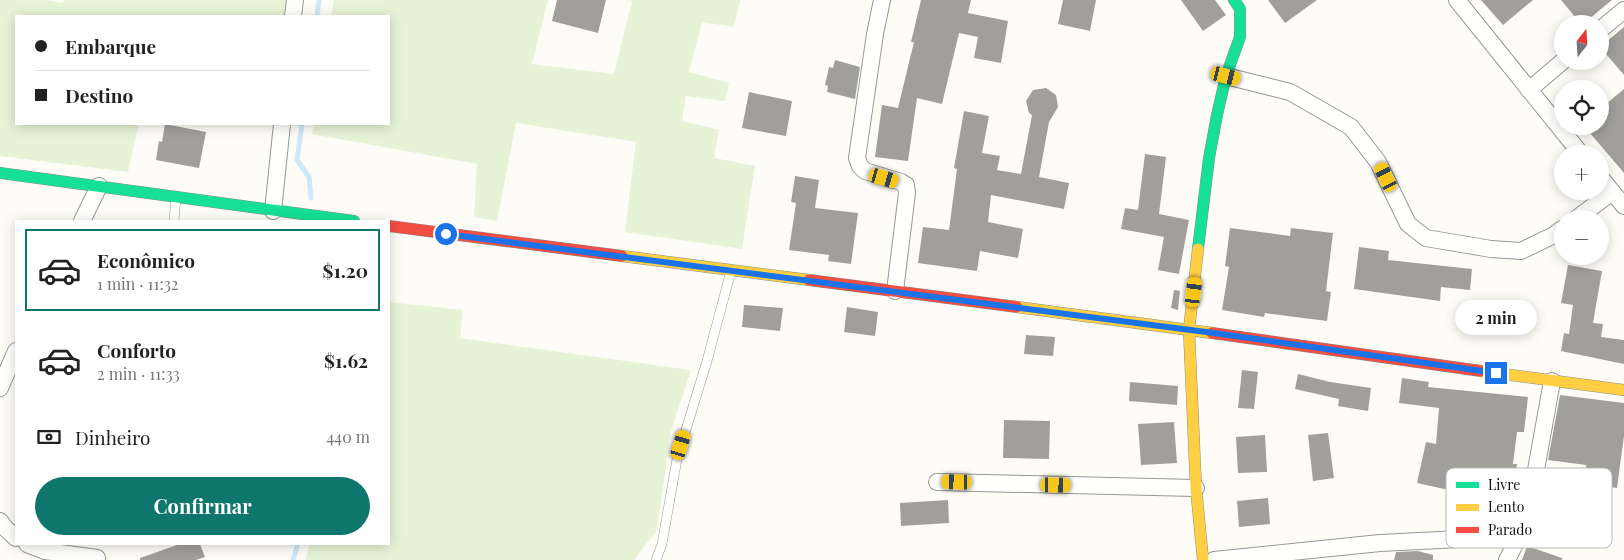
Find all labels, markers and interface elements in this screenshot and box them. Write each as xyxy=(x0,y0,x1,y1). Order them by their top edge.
north arrow xyxy=(1554,15,1609,70)
map controls xyxy=(1554,15,1609,265)
text: Embarque xyxy=(65,33,156,59)
car xyxy=(1209,65,1242,87)
button: locate xyxy=(1554,80,1609,135)
text: Destino xyxy=(65,82,133,108)
button: + xyxy=(1554,145,1609,200)
car xyxy=(1372,160,1399,194)
car xyxy=(867,167,900,189)
button: − xyxy=(1554,210,1609,265)
route start xyxy=(435,223,457,245)
text: Econômico xyxy=(97,247,195,273)
icon: car xyxy=(37,248,82,293)
text: $1.20 xyxy=(322,257,368,283)
text: 1 min · 11:32 xyxy=(97,273,179,294)
car xyxy=(1184,276,1203,308)
callout: 2 min xyxy=(1455,300,1537,336)
text: 2 min xyxy=(1475,307,1517,328)
text: Conforto xyxy=(97,337,176,363)
icon: car xyxy=(37,338,82,383)
text: $1.62 xyxy=(324,347,368,373)
route end xyxy=(1485,362,1507,384)
text: 2 min · 11:33 xyxy=(97,363,180,384)
icon: cash xyxy=(35,423,63,451)
text: Dinheiro xyxy=(75,424,151,450)
text: 440 m xyxy=(326,426,370,447)
car xyxy=(669,428,692,462)
legend xyxy=(1446,468,1612,548)
car xyxy=(941,474,972,490)
text: Livre xyxy=(1488,475,1520,494)
button: Confirmar xyxy=(35,477,370,535)
car xyxy=(1040,477,1071,493)
text: Lento xyxy=(1488,497,1525,516)
text: Parado xyxy=(1488,520,1532,539)

